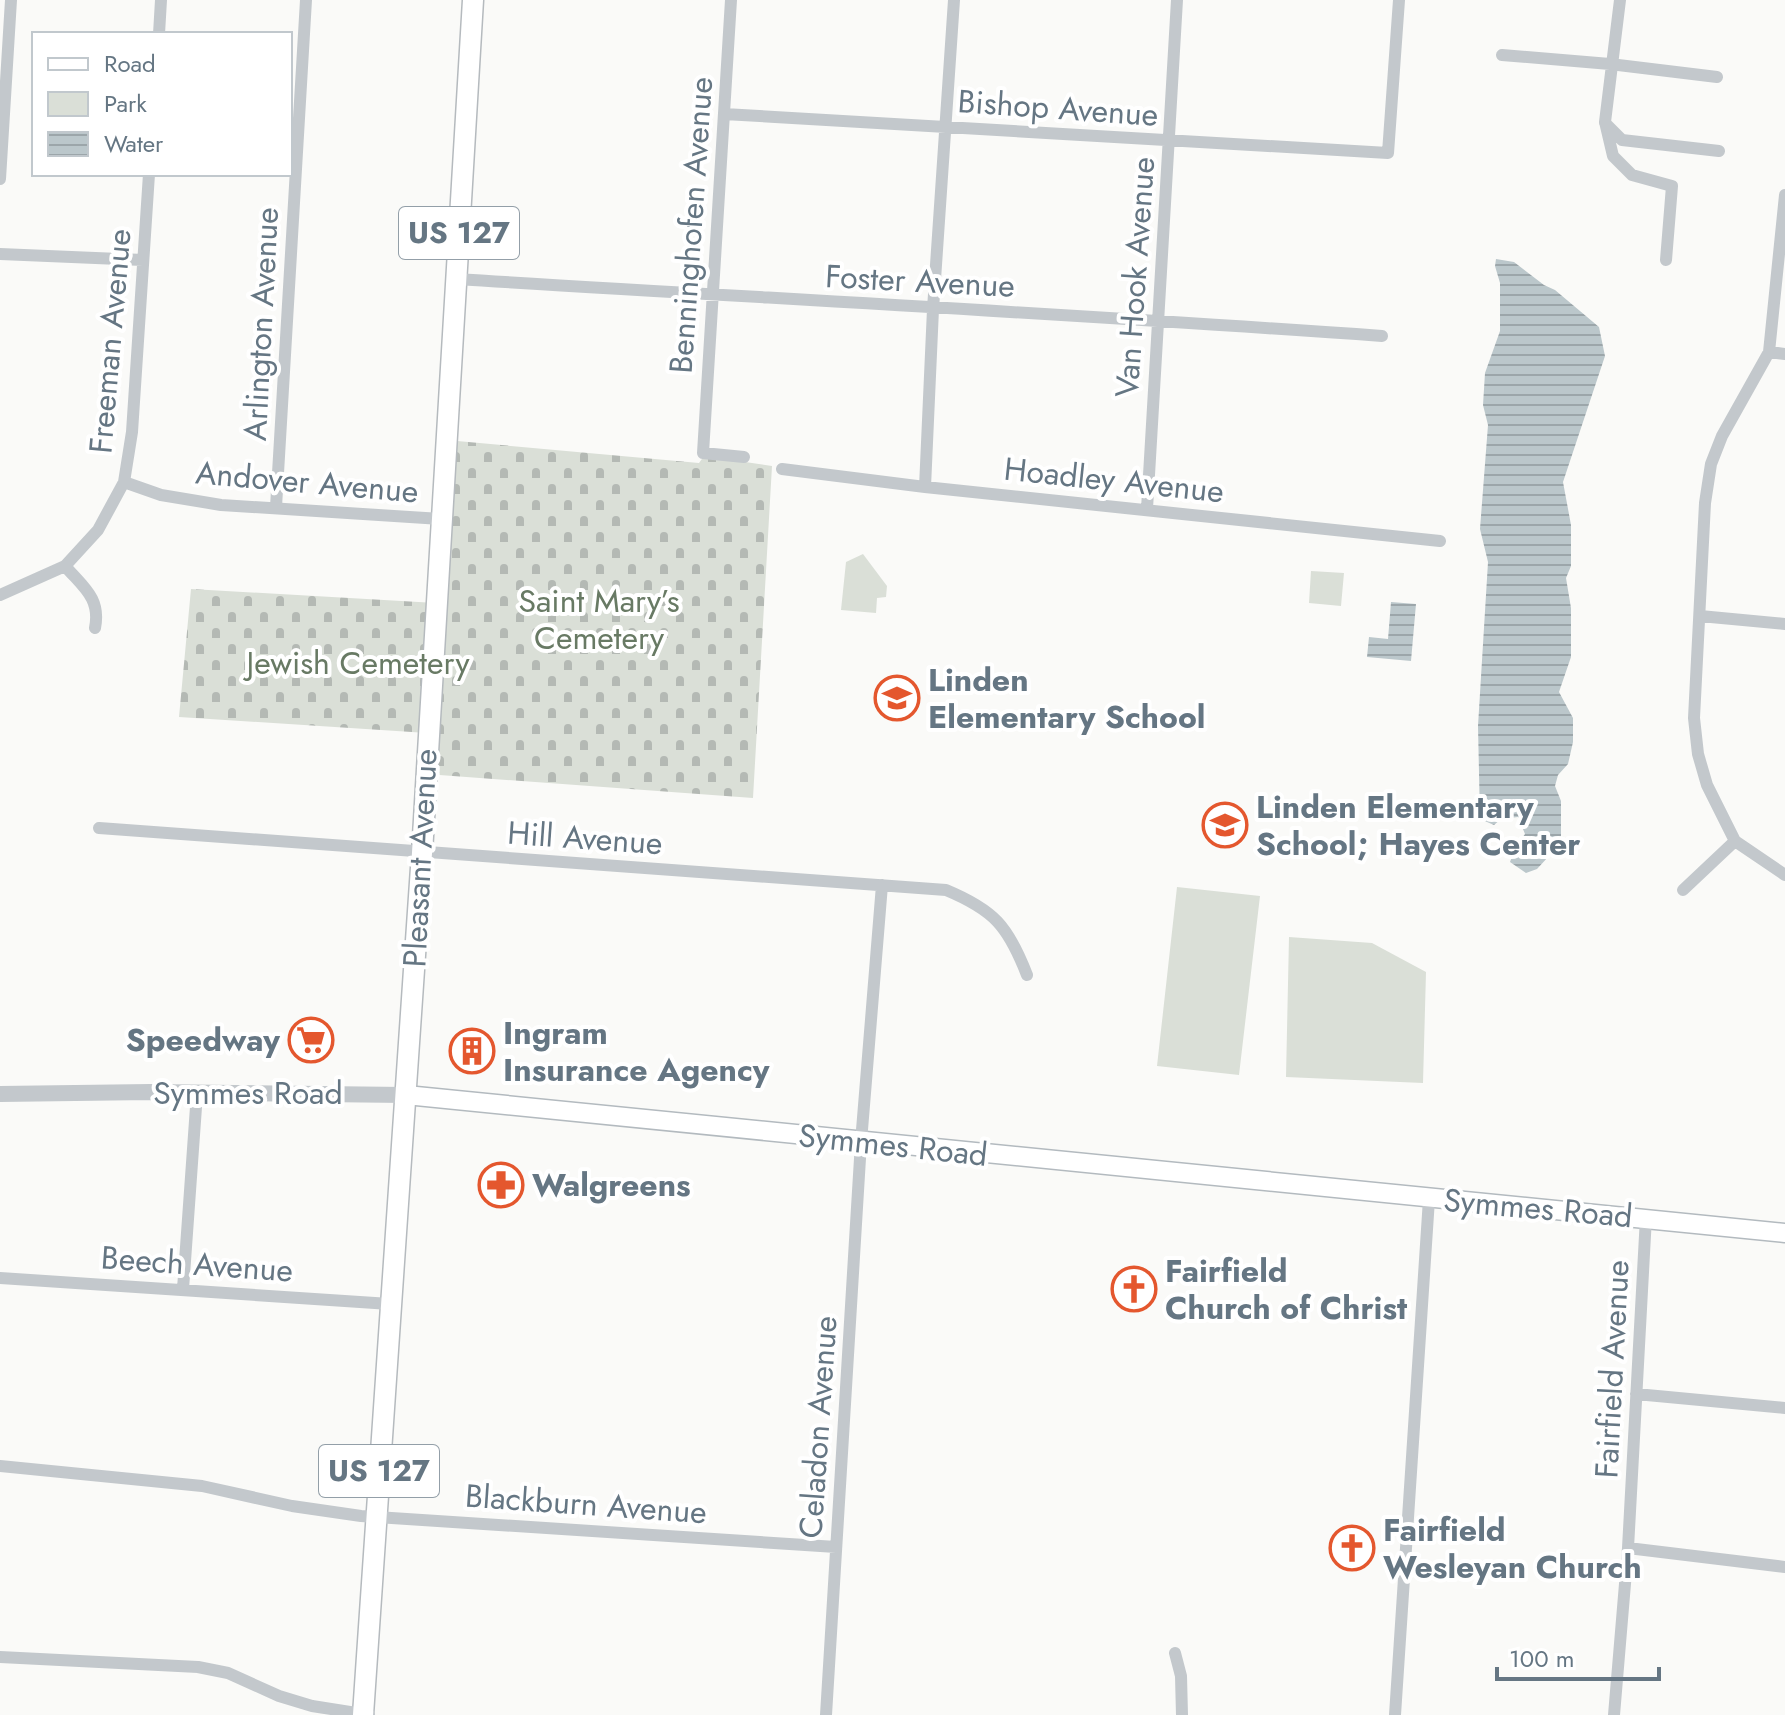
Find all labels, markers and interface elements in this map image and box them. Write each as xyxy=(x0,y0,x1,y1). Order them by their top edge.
legend xyxy=(32,32,292,176)
text: Road xyxy=(104,46,156,81)
street label: Benninghofen Avenue xyxy=(658,75,724,375)
street label: Bishop Avenue xyxy=(956,78,1160,138)
text: Park xyxy=(104,86,147,121)
text: Water xyxy=(104,126,164,161)
street label: Van Hook Avenue xyxy=(1104,155,1166,399)
street label: Arlington Avenue xyxy=(232,206,290,442)
road number: US 127 xyxy=(399,207,519,259)
street label: Freeman Avenue xyxy=(77,227,143,455)
street label: Foster Avenue xyxy=(824,253,1016,309)
street label: Hoadley Avenue xyxy=(1002,446,1226,514)
street label: Andover Avenue xyxy=(194,449,420,515)
park label: Saint Mary’s Cemetery xyxy=(518,578,680,661)
park label: Jewish Cemetery xyxy=(242,640,470,686)
place label: Linden Elementary School xyxy=(928,657,1205,740)
school or university icon: Linden Elementary School xyxy=(873,674,921,722)
street label: Pleasant Avenue xyxy=(391,748,449,968)
place label: Linden Elementary School; Hayes Center xyxy=(1256,784,1580,867)
school or university icon: Linden Elementary School; Hayes Center xyxy=(1201,801,1249,849)
street label: Hill Avenue xyxy=(506,810,664,866)
place label: Ingram Insurance Agency xyxy=(503,1010,770,1093)
supermarket icon: Speedway xyxy=(287,1016,335,1064)
place label: Speedway xyxy=(126,1017,280,1063)
building icon: Ingram Insurance Agency xyxy=(448,1027,496,1075)
street label: Symmes Road xyxy=(153,1070,343,1116)
street label: Symmes Road xyxy=(796,1112,990,1178)
pharmacy icon: Walgreens xyxy=(477,1161,525,1209)
place label: Walgreens xyxy=(532,1162,691,1208)
street label: Symmes Road xyxy=(1442,1177,1634,1239)
street label: Beech Avenue xyxy=(100,1234,294,1294)
place label: Fairfield Church of Christ xyxy=(1165,1248,1408,1331)
street label: Fairfield Avenue xyxy=(1583,1259,1641,1479)
church icon: Fairfield Church of Christ xyxy=(1110,1265,1158,1313)
street label: Celadon Avenue xyxy=(787,1314,849,1540)
road number: US 127 xyxy=(319,1445,439,1497)
street label: Blackburn Avenue xyxy=(464,1473,708,1535)
place label: Fairfield Wesleyan Church xyxy=(1383,1507,1642,1590)
church icon: Fairfield Wesleyan Church xyxy=(1328,1524,1376,1572)
scale bar xyxy=(1497,1631,1659,1681)
text: 100 m xyxy=(1509,1641,1575,1676)

